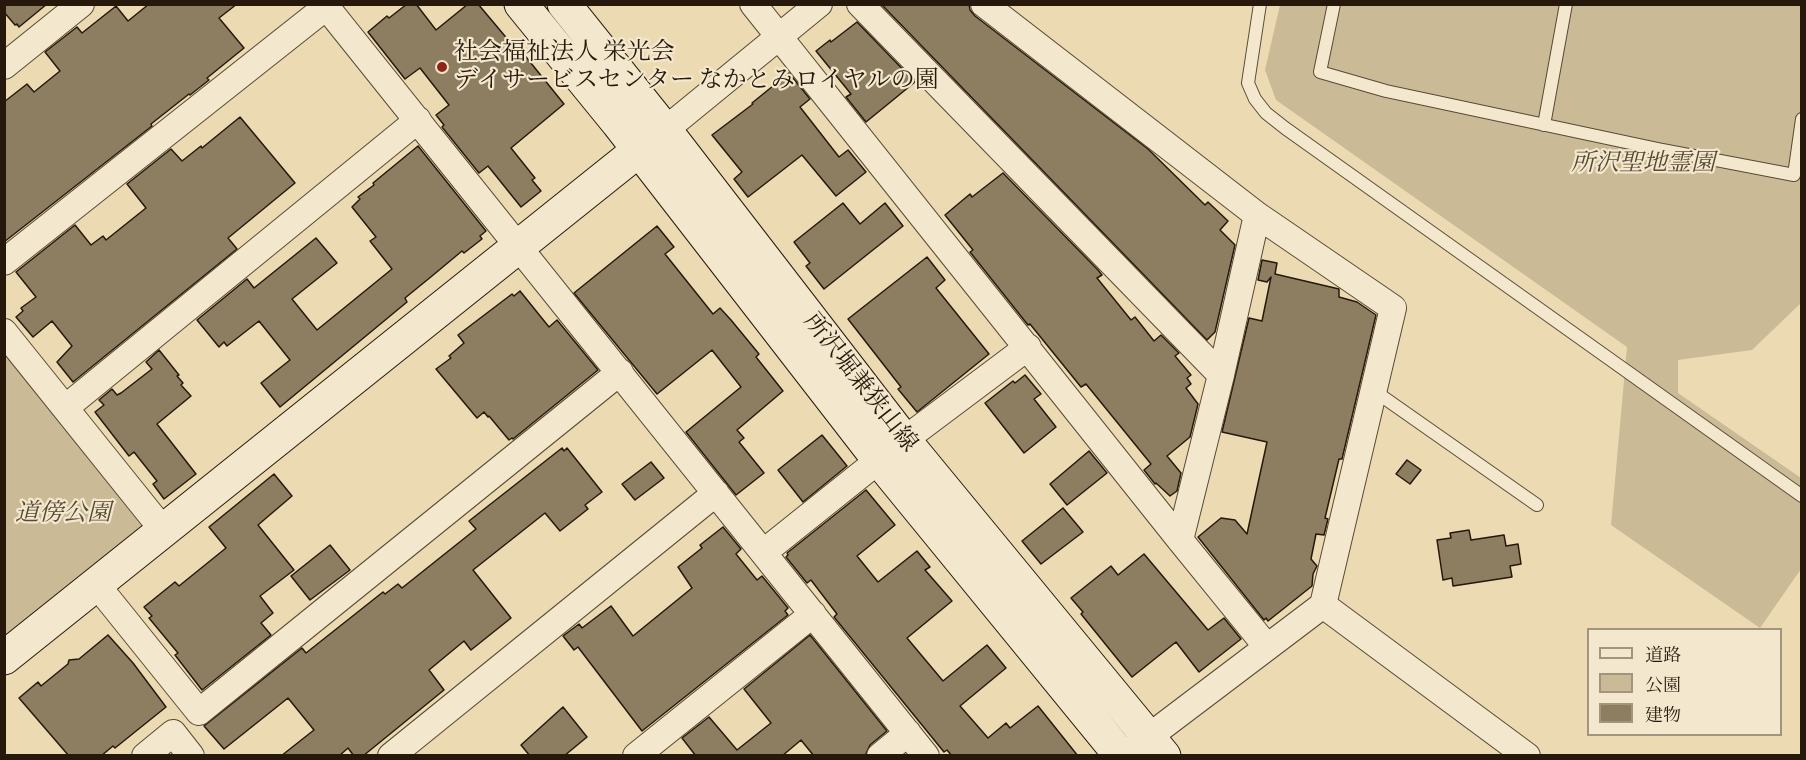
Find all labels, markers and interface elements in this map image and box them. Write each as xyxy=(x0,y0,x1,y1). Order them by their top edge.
place label: 社会福祉法人 栄光会 デイサービスセンター なかとみロイヤルの園 xyxy=(454,39,939,95)
marker: 社会福祉法人 栄光会 デイサービスセンター なかとみロイヤルの園 xyxy=(435,60,449,74)
park label: 所沢聖地霊園 xyxy=(1571,150,1715,178)
street label: 所沢堀兼狭山線 xyxy=(797,308,923,458)
park label: 道傍公園 xyxy=(15,500,111,528)
legend xyxy=(1587,628,1782,736)
text: 道路 xyxy=(1645,643,1681,667)
text: 公園 xyxy=(1645,673,1681,697)
text: 建物 xyxy=(1645,703,1681,727)

